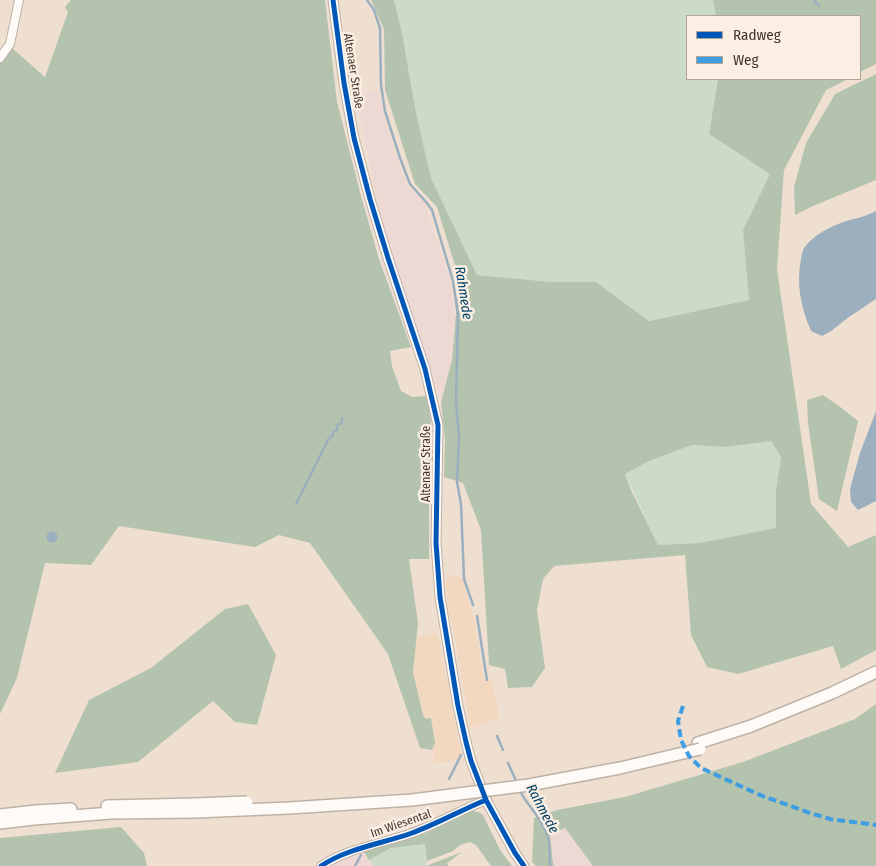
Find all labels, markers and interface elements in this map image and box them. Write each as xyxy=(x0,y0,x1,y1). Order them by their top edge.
legend xyxy=(686,15,861,80)
text: Radweg xyxy=(733,26,781,44)
street label: Altenaer Straße xyxy=(340,32,366,110)
text: Weg xyxy=(733,51,759,69)
water label: Rahmede xyxy=(451,265,475,321)
street label: Altenaer Straße xyxy=(420,426,434,502)
water label: Rahmede xyxy=(522,782,562,836)
street label: Im Wiesental xyxy=(369,807,433,841)

